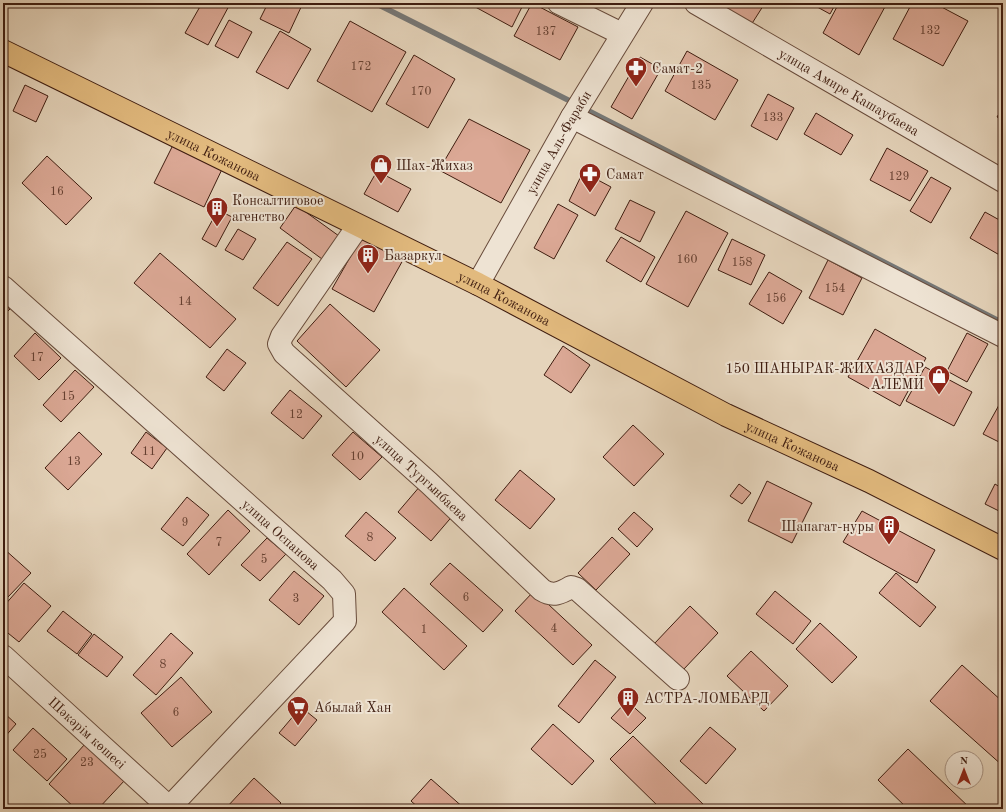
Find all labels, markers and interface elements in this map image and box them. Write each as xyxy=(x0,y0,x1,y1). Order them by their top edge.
house number: 132 xyxy=(920,25,940,37)
house number: 137 xyxy=(536,26,556,38)
street label: улица Амире Кашаубаева xyxy=(776,46,921,139)
pharmacy icon: Самат-2 xyxy=(623,55,649,88)
house number: 172 xyxy=(351,61,371,73)
place label: Самат-2 xyxy=(652,62,703,76)
house number: 135 xyxy=(691,79,711,92)
house number: 170 xyxy=(411,86,431,98)
street label: улица Аль-Фараби xyxy=(524,89,594,197)
house number: 133 xyxy=(763,112,783,124)
street label: улица Кожанова xyxy=(165,127,263,184)
shop icon: Шах-Жихаз xyxy=(368,152,394,185)
place label: Шах-Жихаз xyxy=(396,159,473,173)
pharmacy icon: Самат xyxy=(577,161,603,194)
place label: Самат xyxy=(606,168,644,182)
house number: 129 xyxy=(889,171,909,183)
house number: 16 xyxy=(50,186,64,198)
place label: Консалтиговое агенство xyxy=(232,194,323,224)
building icon: Консалтиговое агенство xyxy=(204,195,230,228)
building icon: Базаркул xyxy=(355,242,381,275)
place label: Базаркул xyxy=(384,249,442,263)
house number: 160 xyxy=(677,254,697,266)
house number: 158 xyxy=(732,256,752,269)
street label: улица Кожанова xyxy=(455,269,553,329)
house number: 154 xyxy=(825,282,845,295)
house number: 156 xyxy=(766,292,786,305)
house number: 14 xyxy=(178,296,192,308)
house number: 17 xyxy=(30,352,44,364)
place label: 150 ШАНЫРАК-ЖИХАЗДАР АЛЕМИ xyxy=(725,362,924,392)
shop icon: 150 ШАНЫРАК-ЖИХАЗДАР АЛЕМИ xyxy=(926,363,952,396)
house number: 15 xyxy=(61,390,75,403)
house number: 12 xyxy=(289,409,303,421)
street label: улица Кожанова xyxy=(743,419,842,474)
street label: улица Тургынбаева xyxy=(372,432,470,524)
house number: 11 xyxy=(142,446,156,458)
house number: 10 xyxy=(350,451,364,463)
house number: 13 xyxy=(67,456,81,468)
street label: улица Оспанова xyxy=(239,497,322,573)
building icon: Шапагат-нуры xyxy=(876,513,902,546)
house number: 9 xyxy=(182,517,188,529)
place label: Шапагат-нуры xyxy=(781,520,874,534)
house number: 8 xyxy=(367,532,374,544)
house number: 7 xyxy=(216,537,222,549)
house number: 5 xyxy=(261,553,268,566)
house number: 6 xyxy=(463,592,470,604)
house number: 3 xyxy=(293,593,299,605)
house number: 4 xyxy=(551,623,558,635)
house number: 1 xyxy=(421,624,427,636)
house number: 8 xyxy=(160,659,167,671)
building icon: АСТРА-ЛОМБАРД xyxy=(615,685,641,718)
place label: АСТРА-ЛОМБАРД xyxy=(644,692,769,706)
supermarket icon: Абылай Хан xyxy=(285,694,311,727)
street label: Шәкәрім көшесі xyxy=(45,695,128,772)
place label: Абылай Хан xyxy=(314,701,392,715)
house number: 6 xyxy=(173,707,180,719)
house number: 25 xyxy=(33,748,47,761)
north arrow xyxy=(944,750,984,790)
text: N xyxy=(960,756,969,767)
house number: 23 xyxy=(80,757,94,769)

